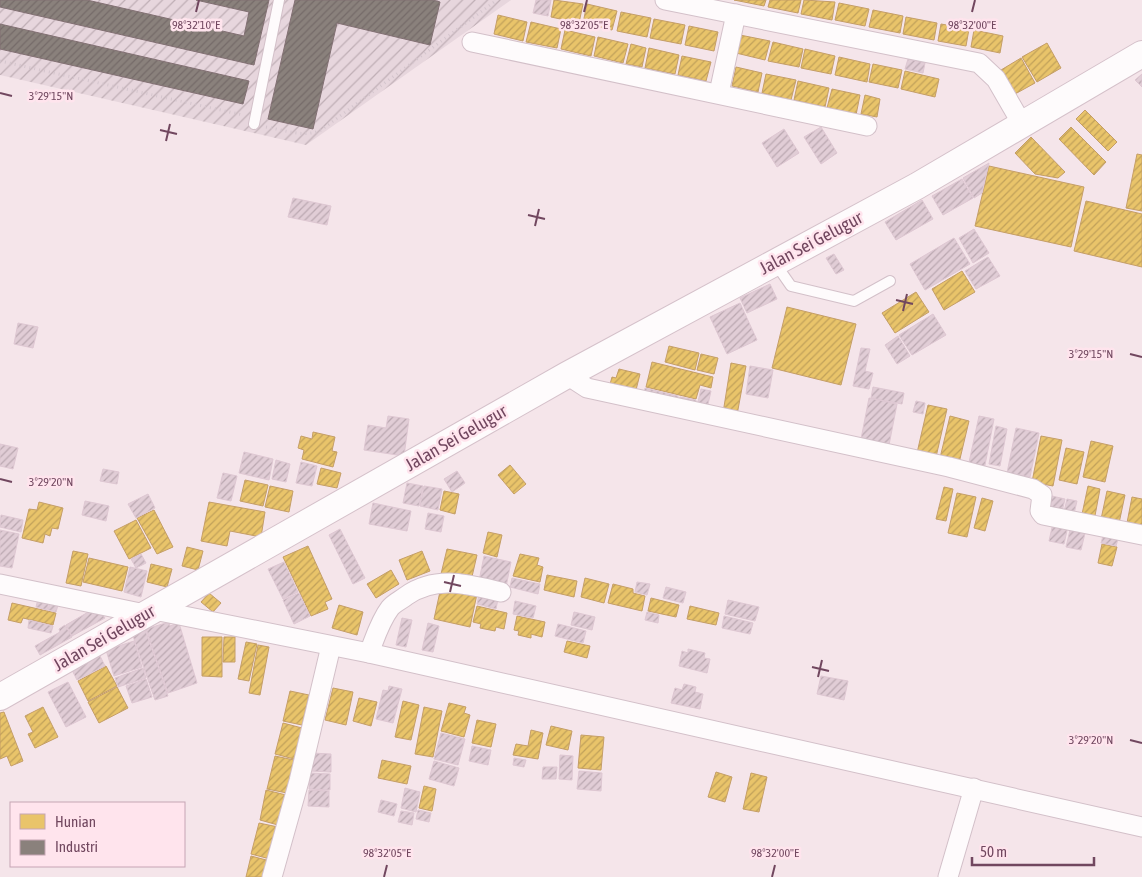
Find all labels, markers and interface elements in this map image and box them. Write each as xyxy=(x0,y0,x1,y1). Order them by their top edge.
text: 98°32'10"E xyxy=(172,18,220,32)
text: 98°32'05"E xyxy=(560,18,608,32)
text: 98°32'00"E xyxy=(948,18,996,32)
text: 3°29'15"N xyxy=(29,89,73,103)
street label: Jalan Sei Gelugur xyxy=(756,206,867,279)
text: 3°29'15"N xyxy=(1069,347,1113,361)
street label: Jalan Sei Gelugur xyxy=(401,400,511,475)
text: 3°29'20"N xyxy=(29,475,73,489)
street label: Jalan Sei Gelugur xyxy=(49,600,159,675)
text: 3°29'20"N xyxy=(1069,733,1113,747)
legend xyxy=(10,802,185,867)
text: Hunian xyxy=(55,813,96,830)
scale bar xyxy=(972,834,1094,866)
text: Industri xyxy=(55,838,98,855)
text: 50 m xyxy=(980,843,1007,860)
text: 98°32'05"E xyxy=(363,846,411,860)
text: 98°32'00"E xyxy=(751,846,799,860)

